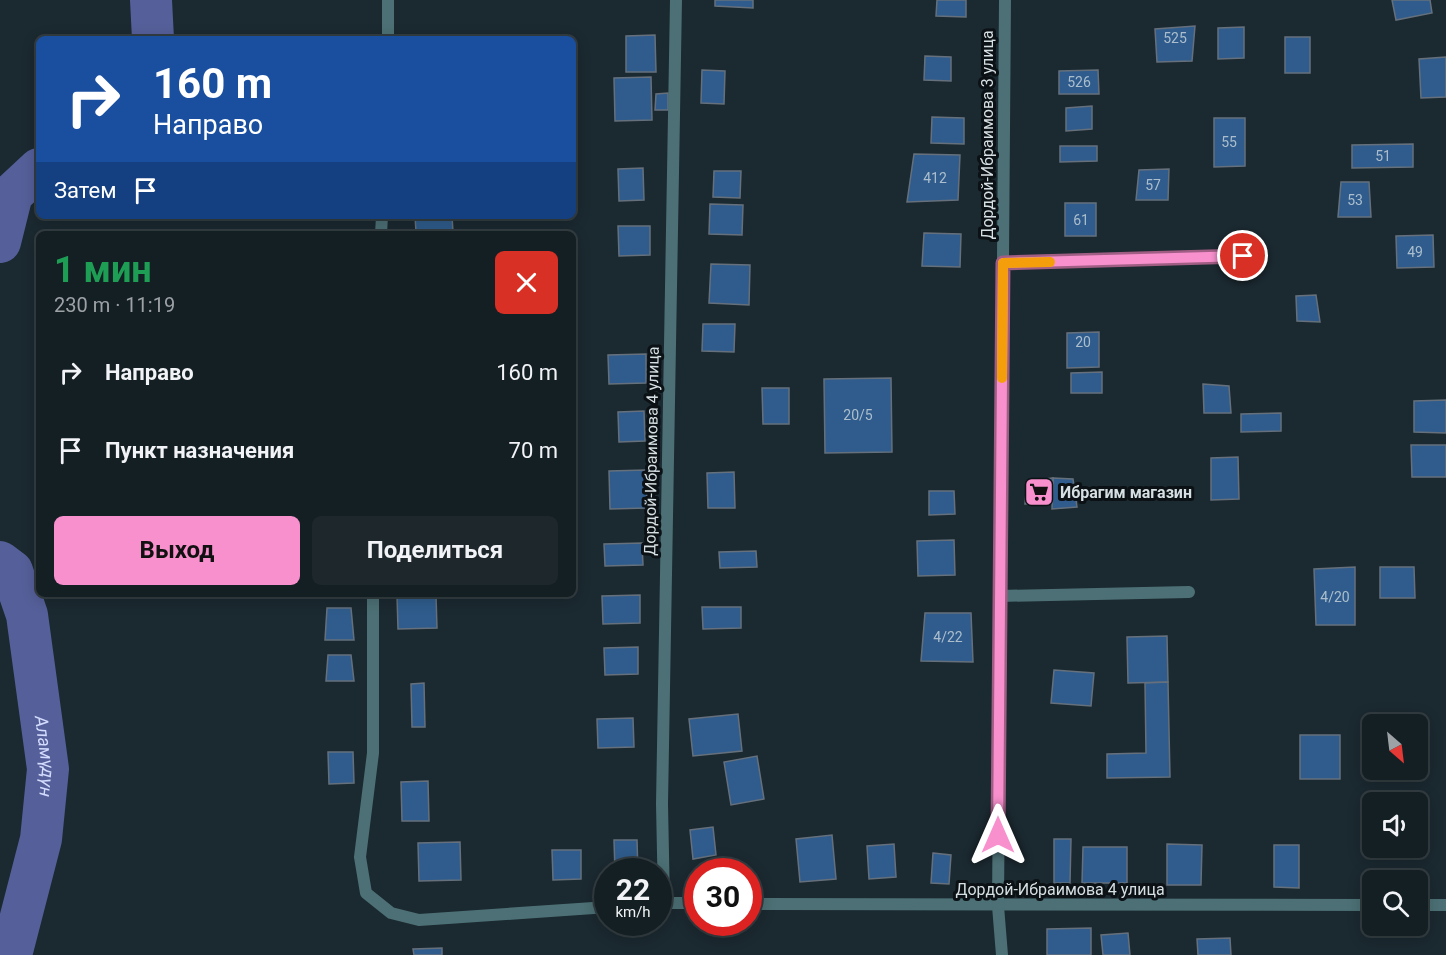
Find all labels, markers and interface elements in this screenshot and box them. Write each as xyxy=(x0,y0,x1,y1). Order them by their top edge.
street label: Дордой-Ибраимова 3 улица xyxy=(978,30,997,240)
house number: 525 xyxy=(1163,30,1187,46)
text: 160 m xyxy=(153,59,272,108)
icon: right xyxy=(54,60,132,138)
house number: 526 xyxy=(1067,74,1091,90)
text: Направо xyxy=(153,109,263,141)
house number: 55 xyxy=(1221,134,1237,150)
house number: 51 xyxy=(1375,148,1391,164)
house number: 412 xyxy=(923,170,947,186)
icon: arrive xyxy=(129,174,162,207)
house number: 57 xyxy=(1145,177,1161,193)
text: Затем xyxy=(54,178,117,203)
house number: 53 xyxy=(1347,192,1363,208)
house number: 61 xyxy=(1073,212,1089,228)
pin xyxy=(1217,230,1268,281)
icon: arrive xyxy=(1226,239,1259,272)
house number: 49 xyxy=(1407,244,1423,260)
text: 1 мин xyxy=(54,249,152,291)
button: close xyxy=(495,251,558,314)
text: 230 m · 11:19 xyxy=(54,293,175,317)
house number: 20 xyxy=(1075,334,1091,350)
street label: Дордой-Ибраимова 4 улица xyxy=(640,346,663,556)
icon: right xyxy=(54,356,87,389)
text: Направо xyxy=(105,360,194,385)
text: 160 m xyxy=(496,360,558,385)
house number: 20/5 xyxy=(843,407,873,423)
icon: arrive xyxy=(54,434,87,467)
text: Пункт назначения xyxy=(105,438,294,463)
text: 70 m xyxy=(509,438,558,463)
supermarket icon: Ибрагим магазин xyxy=(1023,476,1055,508)
place label: Ибрагим магазин xyxy=(1060,483,1192,502)
button: Выход xyxy=(54,516,300,585)
button: Поделиться xyxy=(312,516,558,585)
house number: 4/20 xyxy=(1320,589,1350,605)
house number: 4/22 xyxy=(933,629,963,645)
water label: Аламүдүн xyxy=(31,713,59,798)
north arrow xyxy=(1362,714,1428,780)
map controls xyxy=(1362,714,1428,936)
button: sound xyxy=(1362,792,1428,858)
position arrow xyxy=(966,803,1030,867)
speed limit sign: 30 xyxy=(684,858,762,936)
button: search xyxy=(1362,870,1428,936)
text: 22 xyxy=(616,872,650,907)
street label: Дордой-Ибраимова 4 улица xyxy=(955,880,1165,899)
text: km/h xyxy=(615,903,651,921)

